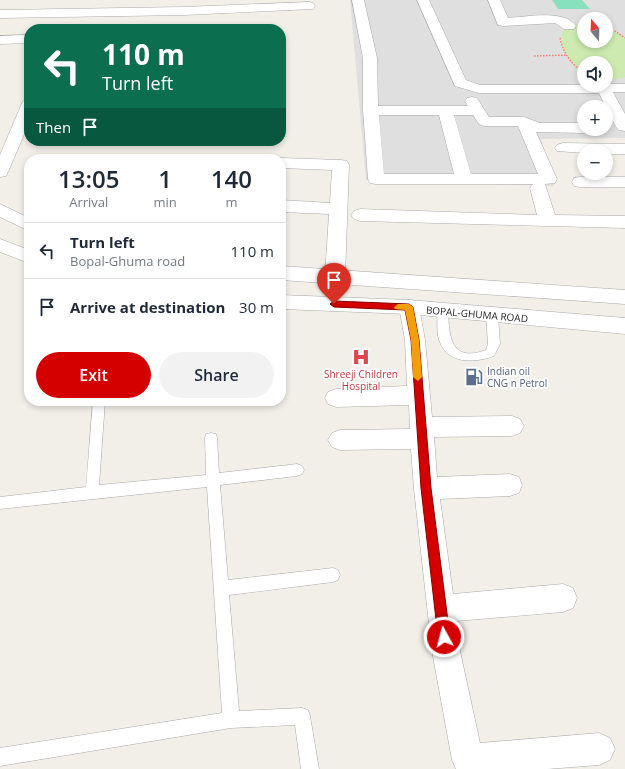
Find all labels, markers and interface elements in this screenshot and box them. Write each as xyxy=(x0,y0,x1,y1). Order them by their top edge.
north arrow xyxy=(577,12,613,48)
map controls xyxy=(577,12,613,180)
text: 110 m xyxy=(102,35,185,73)
icon: left xyxy=(36,40,88,92)
button: sound xyxy=(577,56,613,92)
text: Turn left xyxy=(102,71,173,95)
button: + xyxy=(577,100,613,136)
icon: arrive xyxy=(79,116,101,138)
text: Then xyxy=(36,117,71,137)
button: − xyxy=(577,144,613,180)
text: 13:05 xyxy=(58,162,119,195)
text: 1 xyxy=(158,162,172,195)
text: 140 xyxy=(211,162,252,195)
text: Arrival xyxy=(69,193,108,211)
text: min xyxy=(154,193,177,211)
text: m xyxy=(225,193,237,211)
text: Turn left xyxy=(70,232,135,252)
icon: left xyxy=(36,240,58,262)
text: 110 m xyxy=(230,241,274,261)
text: Bopal-Ghuma road xyxy=(70,252,185,270)
pin xyxy=(317,263,351,304)
icon: arrive xyxy=(323,269,345,291)
icon: arrive xyxy=(36,296,58,318)
text: Arrive at destination xyxy=(70,297,225,317)
text: 30 m xyxy=(239,297,274,317)
street label: BOPAL-GHUMA ROAD xyxy=(425,303,529,325)
hospital icon: Shreeji Children Hospital xyxy=(351,347,371,367)
button: Exit xyxy=(36,352,151,398)
button: Share xyxy=(159,352,274,398)
place label: Indian oil CNG n Petrol xyxy=(487,364,547,390)
place label: Shreeji Children Hospital xyxy=(324,367,398,393)
fuel station icon: Indian oil CNG n Petrol xyxy=(464,367,484,387)
position arrow xyxy=(423,616,465,658)

